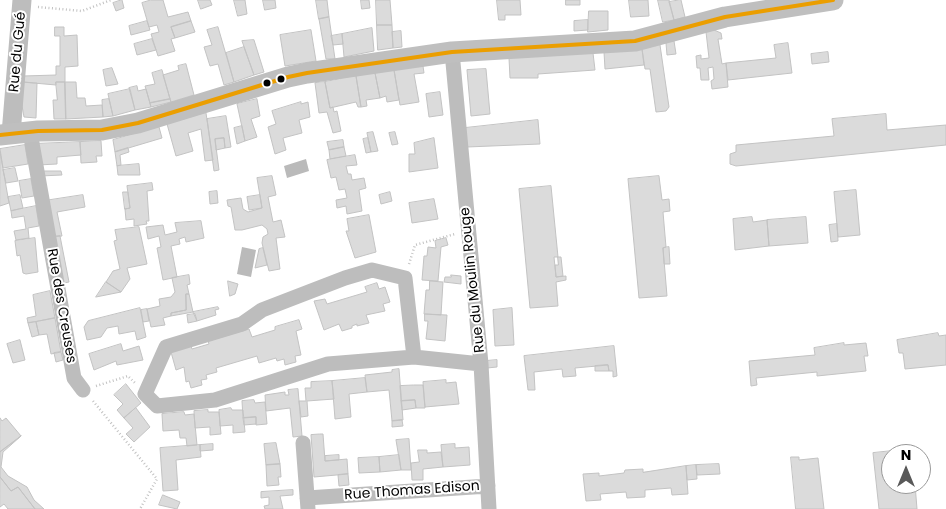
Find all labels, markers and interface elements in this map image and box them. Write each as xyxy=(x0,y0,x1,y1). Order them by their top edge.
street label: Rue du Gué xyxy=(6,11,30,93)
unlabelled marker xyxy=(276,74,286,84)
unlabelled marker xyxy=(262,78,272,88)
street label: Rue du Moulin Rouge xyxy=(457,206,489,354)
street label: Rue des Creuses xyxy=(43,247,79,365)
north arrow xyxy=(881,444,931,494)
text: N xyxy=(901,445,911,465)
street label: Rue Thomas Edison xyxy=(344,478,480,504)

